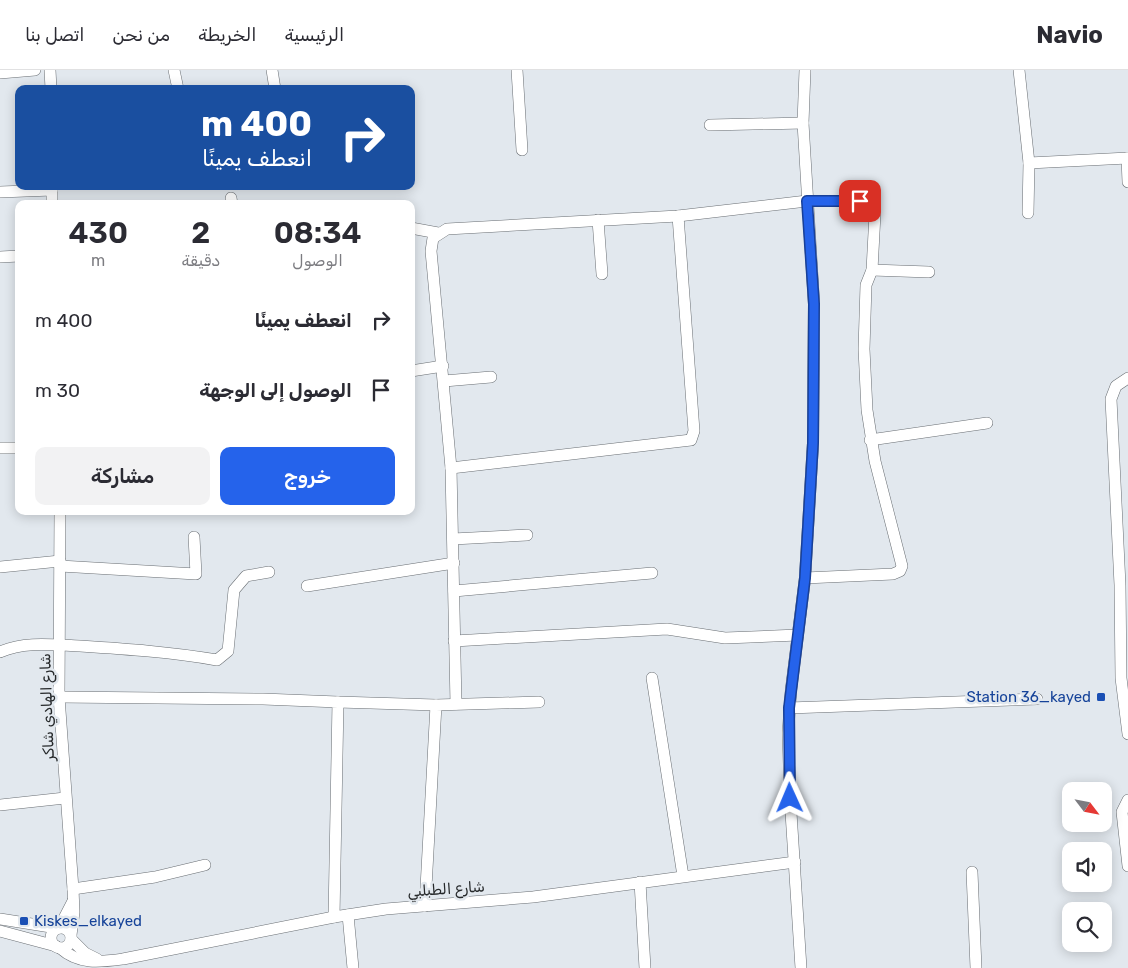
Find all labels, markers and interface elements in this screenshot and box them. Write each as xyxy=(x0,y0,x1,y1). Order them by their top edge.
text: Navio xyxy=(1036,21,1103,49)
text: اتصل بنا xyxy=(25,24,84,46)
text: من نحن xyxy=(112,24,170,46)
text: الخريطة xyxy=(198,24,256,46)
text: الرئيسية xyxy=(284,24,344,46)
text: 400 m xyxy=(201,103,312,145)
icon: right xyxy=(330,105,395,170)
text: انعطف يمينًا xyxy=(202,145,312,172)
pin xyxy=(839,180,881,222)
icon: arrive xyxy=(846,187,874,215)
text: 430 xyxy=(69,215,128,251)
text: 2 xyxy=(191,215,210,251)
text: 08:34 xyxy=(274,215,361,251)
text: m xyxy=(91,251,105,270)
text: دقيقة xyxy=(181,251,220,270)
text: الوصول xyxy=(292,251,343,270)
icon: right xyxy=(367,306,395,334)
text: 400 m xyxy=(35,309,93,332)
text: انعطف يمينًا xyxy=(255,309,352,332)
icon: arrive xyxy=(367,376,395,404)
text: 30 m xyxy=(35,379,80,402)
text: الوصول إلى الوجهة xyxy=(199,379,352,402)
button: مشاركة xyxy=(35,447,210,505)
button: خروج xyxy=(220,447,395,505)
street label: شارع الهادي شاكر xyxy=(36,653,60,762)
place label: Station 36_kayed xyxy=(966,688,1091,706)
marker: Station 36_kayed xyxy=(1095,691,1107,703)
position arrow xyxy=(763,771,815,823)
north arrow xyxy=(1062,782,1112,832)
map controls xyxy=(1062,782,1112,952)
button: sound xyxy=(1062,842,1112,892)
street label: شارع الطبلبي xyxy=(407,877,486,904)
button: search xyxy=(1062,902,1112,952)
place label: Kiskes_elkayed xyxy=(34,912,142,930)
marker: Kiskes_elkayed xyxy=(18,915,30,927)

